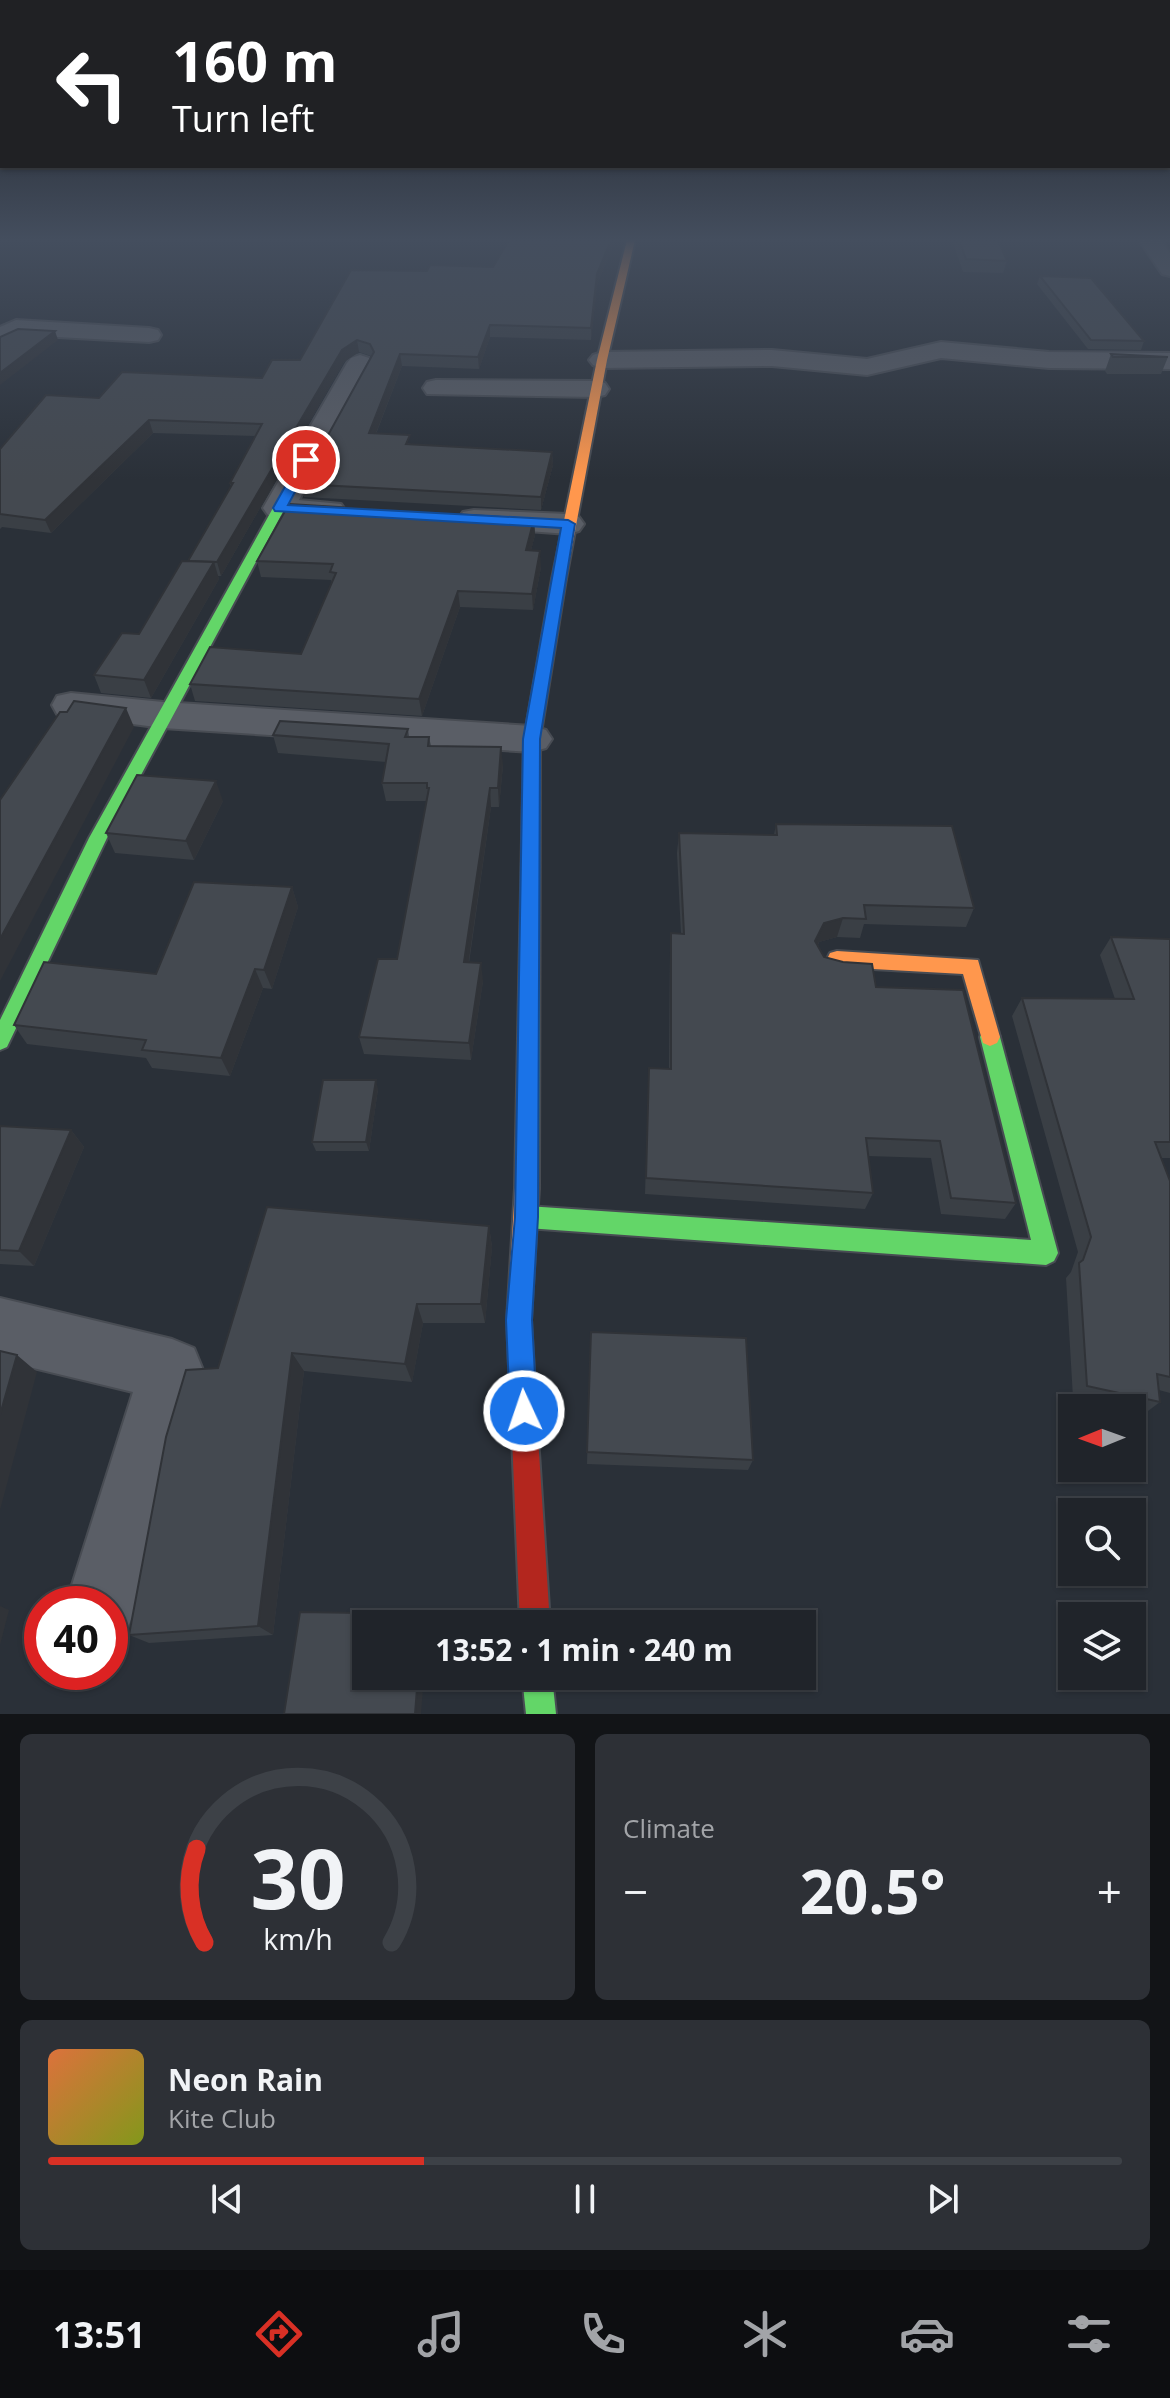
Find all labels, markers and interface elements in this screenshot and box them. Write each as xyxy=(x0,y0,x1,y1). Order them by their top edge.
text: 160 m xyxy=(172,22,338,98)
icon: left xyxy=(40,32,144,136)
text: Turn left xyxy=(172,94,314,143)
pin xyxy=(272,426,340,494)
icon: arrive xyxy=(284,438,328,482)
position arrow xyxy=(482,1369,566,1453)
north arrow xyxy=(1058,1394,1146,1482)
map controls xyxy=(1058,1394,1146,1690)
button: search xyxy=(1058,1498,1146,1586)
speed limit sign: 40 xyxy=(24,1586,128,1690)
button: layers xyxy=(1058,1602,1146,1690)
text: 13:52 · 1 min · 240 m xyxy=(435,1629,733,1670)
text: Climate xyxy=(623,1810,715,1846)
text: 30 xyxy=(250,1820,345,1933)
text: 20.5° xyxy=(800,1850,945,1932)
text: − xyxy=(623,1861,648,1921)
text: + xyxy=(1097,1861,1122,1921)
text: km/h xyxy=(263,1919,332,1958)
text: Neon Rain xyxy=(168,2059,323,2100)
text: Kite Club xyxy=(168,2100,276,2136)
icon: previous xyxy=(205,2177,249,2221)
icon: pause xyxy=(563,2177,607,2221)
icon: next xyxy=(921,2177,965,2221)
icon: directions xyxy=(251,2306,307,2362)
icon: music xyxy=(413,2306,469,2362)
icon: phone xyxy=(575,2306,631,2362)
icon: climate xyxy=(737,2306,793,2362)
icon: car xyxy=(899,2306,955,2362)
icon: filters xyxy=(1061,2306,1117,2362)
text: 13:51 xyxy=(53,2310,146,2359)

